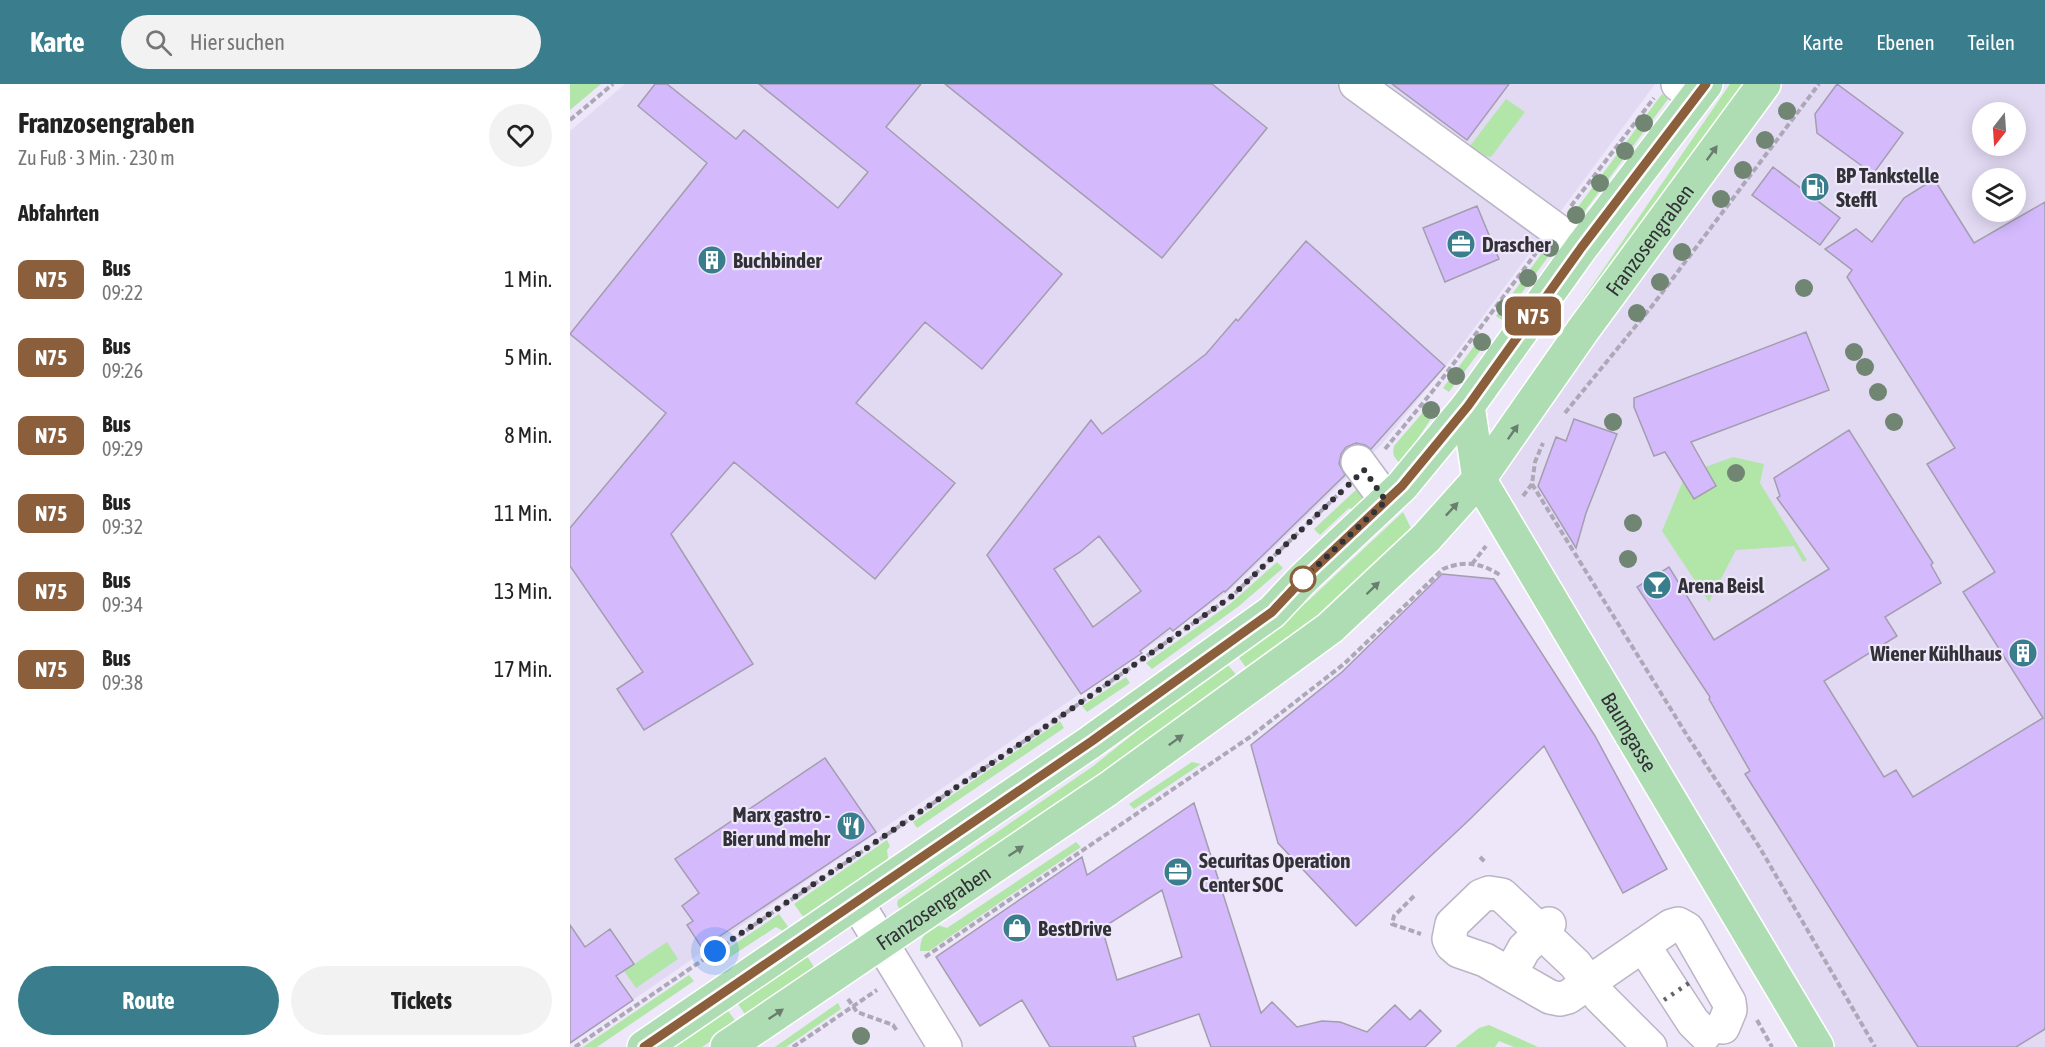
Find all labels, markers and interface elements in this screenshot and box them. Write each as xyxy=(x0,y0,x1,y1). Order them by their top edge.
search box xyxy=(121,15,541,69)
text: Karte xyxy=(30,26,85,58)
icon: search xyxy=(142,26,175,59)
text: Hier suchen xyxy=(190,29,285,55)
text: Karte xyxy=(1802,30,1843,54)
text: Ebenen xyxy=(1876,30,1935,54)
text: Teilen xyxy=(1968,30,2015,54)
north arrow xyxy=(1972,102,2026,156)
map controls xyxy=(1972,102,2026,222)
button: heart xyxy=(489,104,552,167)
text: Franzosengraben xyxy=(18,107,195,139)
text: Zu Fuß · 3 Min. · 230 m xyxy=(18,146,175,169)
one-way arrow xyxy=(1706,146,1718,162)
place label: BP Tankstelle Steffl xyxy=(1836,163,1939,211)
button: layers xyxy=(1972,168,2026,222)
fuel station icon: BP Tankstelle Steffl xyxy=(1799,171,1831,203)
street label: Franzosengraben xyxy=(1600,179,1698,300)
text: Abfahrten xyxy=(18,200,99,226)
office icon: Drascher xyxy=(1445,228,1477,260)
place label: Drascher xyxy=(1482,232,1551,256)
building icon: Buchbinder xyxy=(696,244,728,276)
place label: Buchbinder xyxy=(733,248,823,272)
text: Bus xyxy=(102,255,131,281)
text: 1 Min. xyxy=(504,266,552,292)
text: N75 xyxy=(35,267,67,291)
text: 09:22 xyxy=(102,281,143,304)
line badge: N75 xyxy=(1498,296,1568,336)
text: N75 xyxy=(1517,304,1549,328)
text: Bus xyxy=(102,333,131,359)
text: 5 Min. xyxy=(504,344,552,370)
text: N75 xyxy=(35,345,67,369)
text: 09:26 xyxy=(102,359,143,382)
text: Bus xyxy=(102,411,131,437)
text: 8 Min. xyxy=(504,422,552,448)
text: N75 xyxy=(35,423,67,447)
one-way arrow xyxy=(1507,424,1519,440)
text: 09:29 xyxy=(102,437,143,460)
text: Bus xyxy=(102,489,131,515)
text: 11 Min. xyxy=(494,500,552,526)
text: N75 xyxy=(35,501,67,525)
one-way arrow xyxy=(1445,501,1459,516)
text: 09:32 xyxy=(102,515,143,538)
unlabelled marker xyxy=(1290,566,1316,592)
text: Bus xyxy=(102,567,131,593)
bar icon: Arena Beisl xyxy=(1641,569,1673,601)
place label: Arena Beisl xyxy=(1677,573,1765,597)
text: 13 Min. xyxy=(494,578,552,604)
text: N75 xyxy=(35,579,67,603)
one-way arrow xyxy=(1365,581,1380,595)
text: 09:34 xyxy=(102,593,143,616)
building icon: Wiener Kühlhaus xyxy=(2007,637,2039,669)
place label: Wiener Kühlhaus xyxy=(1869,641,2003,665)
text: Bus xyxy=(102,645,131,671)
text: 17 Min. xyxy=(494,656,552,682)
text: N75 xyxy=(35,657,67,681)
text: 09:38 xyxy=(102,671,143,694)
street label: Baumgasse xyxy=(1597,688,1662,776)
one-way arrow xyxy=(1168,734,1184,746)
place label: Marx gastro - Bier und mehr xyxy=(722,802,831,850)
restaurant icon: Marx gastro - Bier und mehr xyxy=(835,810,867,842)
one-way arrow xyxy=(1008,845,1024,857)
place label: Securitas Operation Center SOC xyxy=(1199,848,1351,896)
office icon: Securitas Operation Center SOC xyxy=(1162,856,1194,888)
street label: Franzosengraben xyxy=(872,860,995,954)
shop icon: BestDrive xyxy=(1001,912,1033,944)
place label: BestDrive xyxy=(1038,916,1112,940)
your location xyxy=(700,936,730,966)
button: Route xyxy=(18,966,279,1035)
button: Tickets xyxy=(291,966,552,1035)
one-way arrow xyxy=(767,1008,783,1020)

